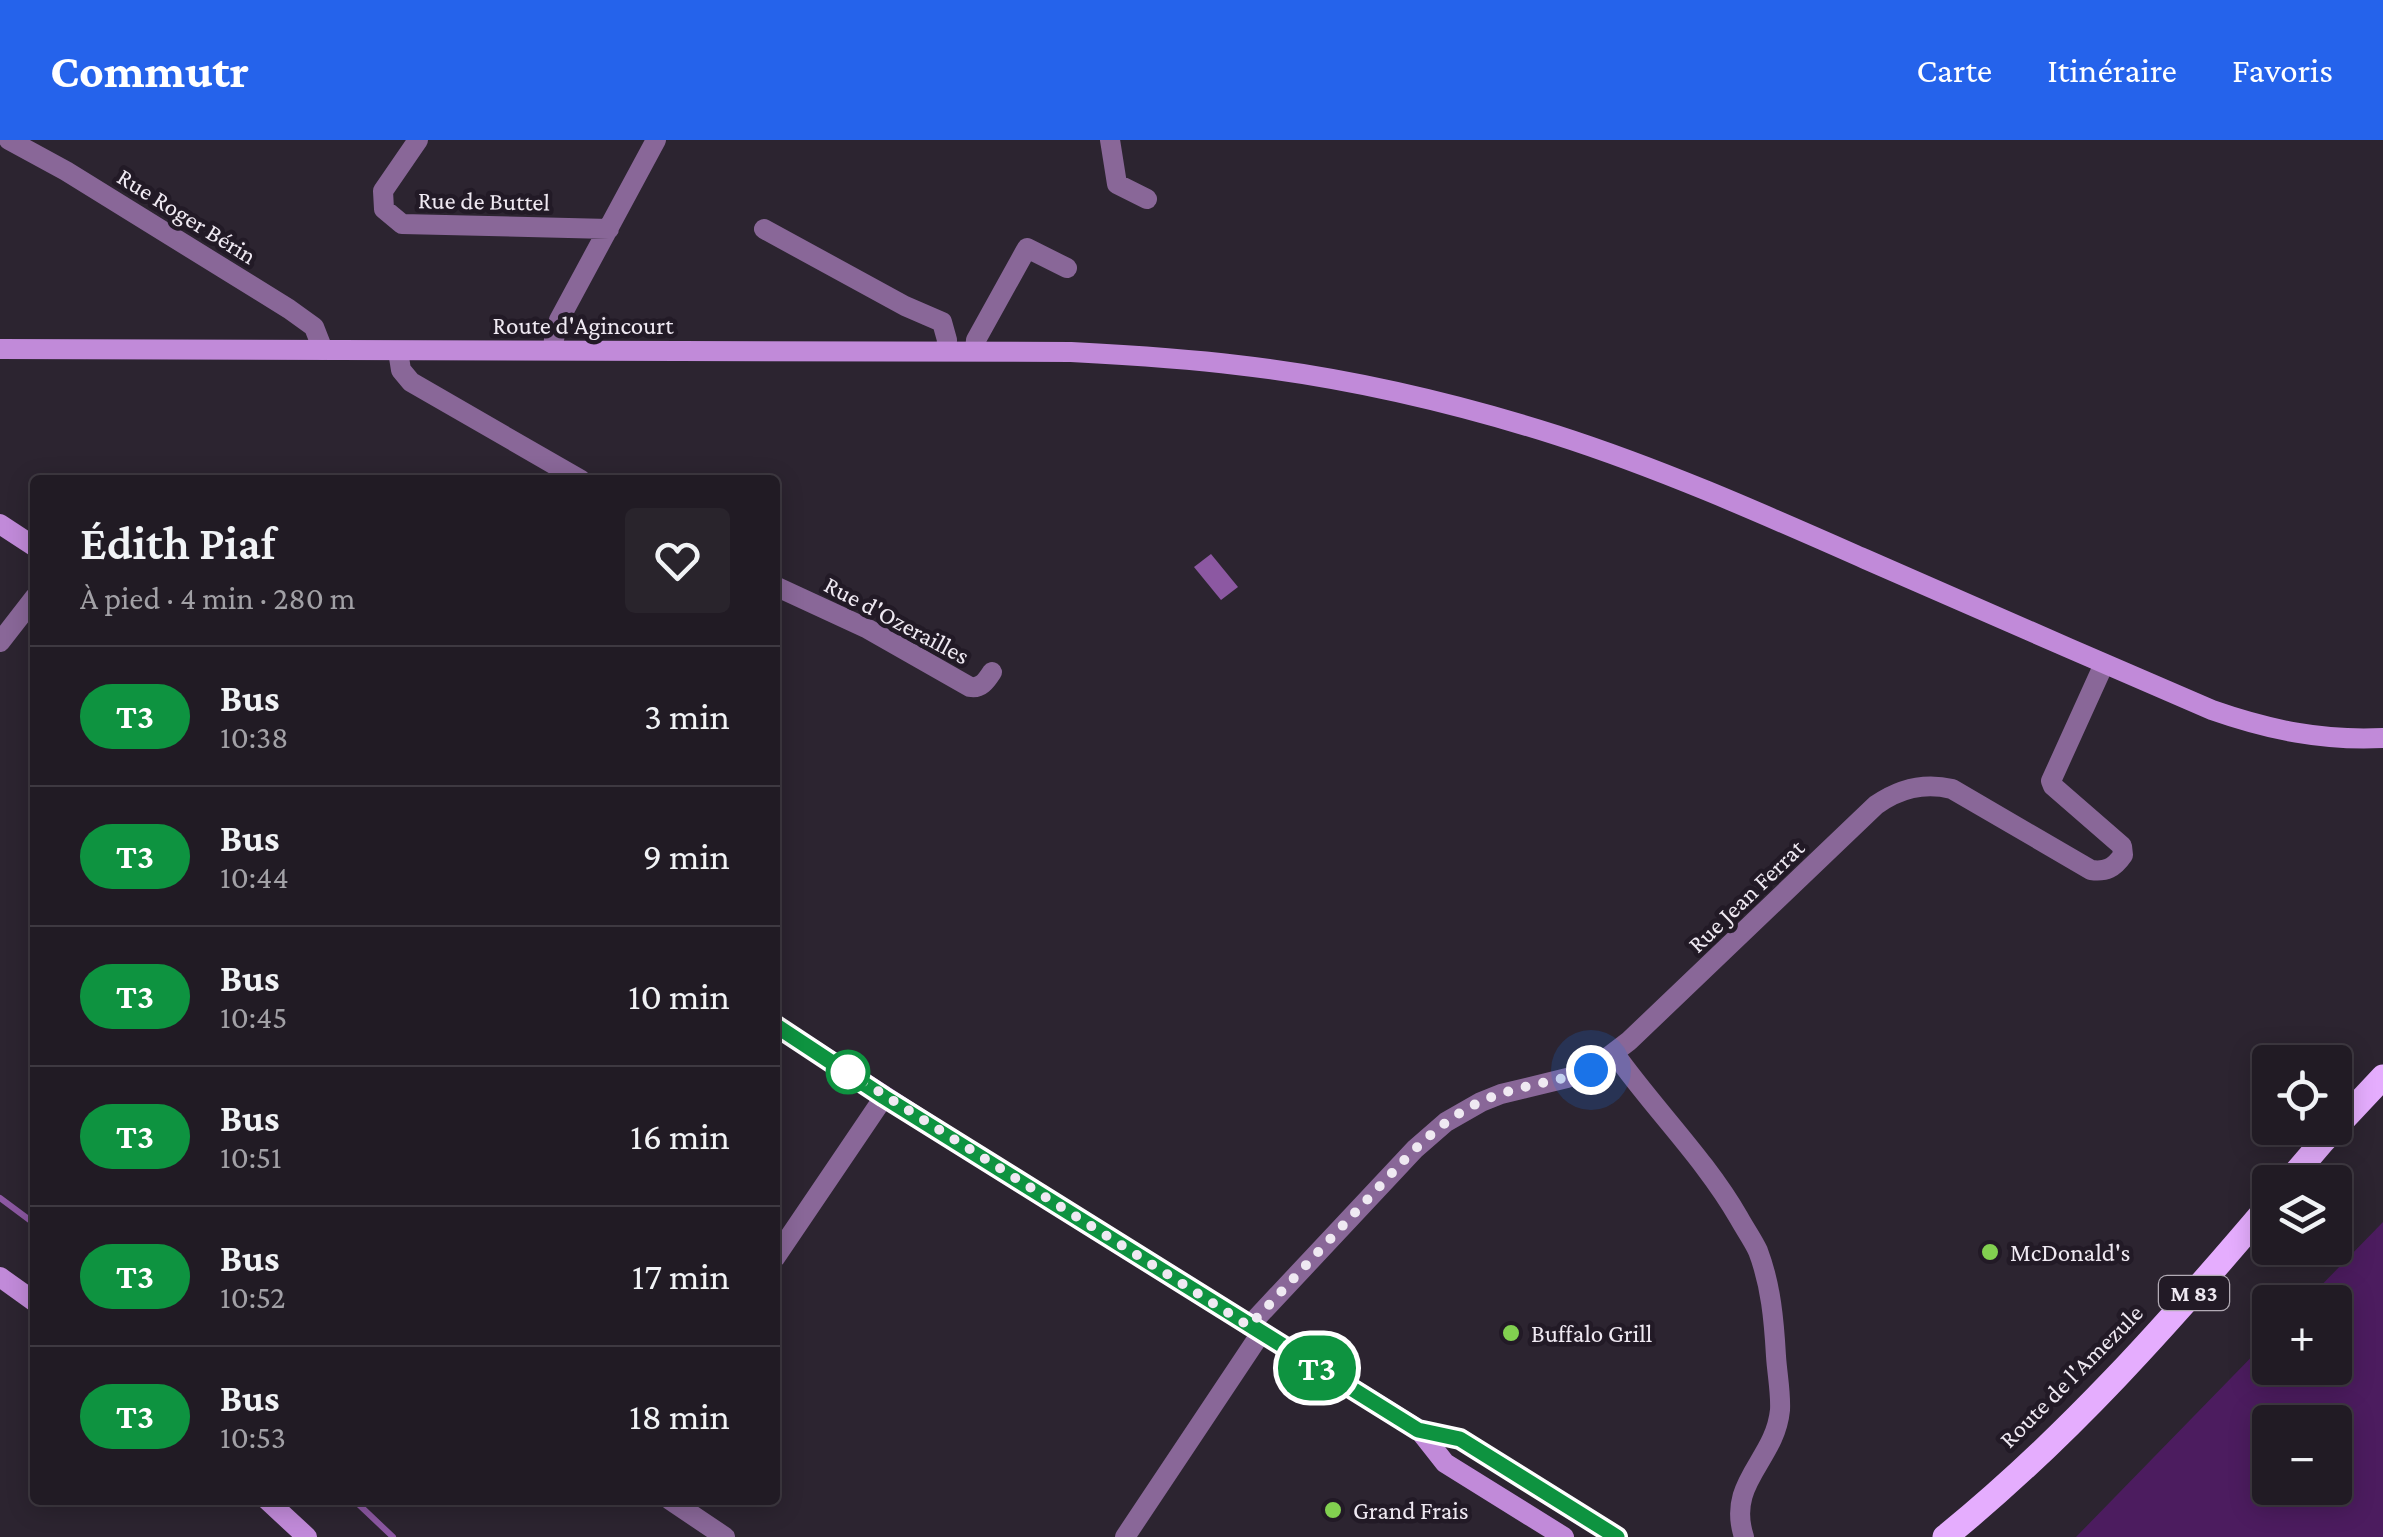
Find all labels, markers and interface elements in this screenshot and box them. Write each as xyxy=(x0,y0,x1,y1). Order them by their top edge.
text: Commutr xyxy=(50,44,249,97)
text: Carte xyxy=(1916,51,1992,90)
text: Itinéraire xyxy=(2047,51,2177,90)
text: Favoris xyxy=(2232,51,2333,90)
street label: Rue Roger Bérin xyxy=(112,163,261,270)
street label: Rue de Buttel xyxy=(418,186,550,216)
street label: Route d'Agincourt xyxy=(493,312,674,340)
button: heart xyxy=(625,508,730,613)
text: Édith Piaf xyxy=(80,516,276,569)
street label: Rue d'Ozerailles xyxy=(820,570,974,670)
text: À pied · 4 min · 280 m xyxy=(80,580,356,616)
text: Bus xyxy=(220,677,279,719)
text: 3 min xyxy=(644,695,730,737)
text: T3 xyxy=(116,697,154,736)
text: 10:38 xyxy=(220,719,288,755)
text: Bus xyxy=(220,817,279,859)
street label: Rue Jean Ferrat xyxy=(1683,834,1811,959)
text: 9 min xyxy=(643,835,730,877)
text: T3 xyxy=(116,837,154,876)
text: 10:44 xyxy=(220,859,289,895)
text: Bus xyxy=(220,957,279,999)
text: 10 min xyxy=(628,975,730,1017)
text: T3 xyxy=(116,977,154,1016)
text: 10:45 xyxy=(220,999,287,1035)
your location xyxy=(1566,1045,1616,1095)
map controls xyxy=(2252,1045,2352,1505)
button: locate xyxy=(2252,1045,2352,1145)
unlabelled marker xyxy=(827,1051,869,1093)
text: Bus xyxy=(220,1097,279,1139)
text: 16 min xyxy=(630,1115,730,1157)
text: T3 xyxy=(116,1117,154,1156)
text: 10:51 xyxy=(220,1139,282,1175)
button: layers xyxy=(2252,1165,2352,1265)
text: Bus xyxy=(220,1237,279,1279)
place label: McDonald's xyxy=(2010,1239,2130,1266)
marker: McDonald's xyxy=(1979,1241,2001,1263)
text: 17 min xyxy=(632,1255,730,1297)
text: T3 xyxy=(116,1257,154,1296)
road number: M 83 xyxy=(2159,1276,2229,1310)
text: 10:52 xyxy=(220,1279,286,1315)
button: + xyxy=(2252,1285,2352,1385)
street label: Route de l'Amezule xyxy=(1994,1299,2148,1453)
place label: Buffalo Grill xyxy=(1531,1320,1652,1347)
marker: Buffalo Grill xyxy=(1500,1322,1522,1344)
line badge: T3 xyxy=(1272,1336,1362,1400)
text: T3 xyxy=(1298,1349,1336,1388)
text: Bus xyxy=(220,1377,279,1419)
text: 18 min xyxy=(629,1395,730,1437)
text: T3 xyxy=(116,1397,154,1436)
button: − xyxy=(2252,1405,2352,1505)
text: 10:53 xyxy=(220,1419,286,1455)
place label: Grand Frais xyxy=(1353,1497,1469,1524)
marker: Grand Frais xyxy=(1322,1499,1344,1521)

